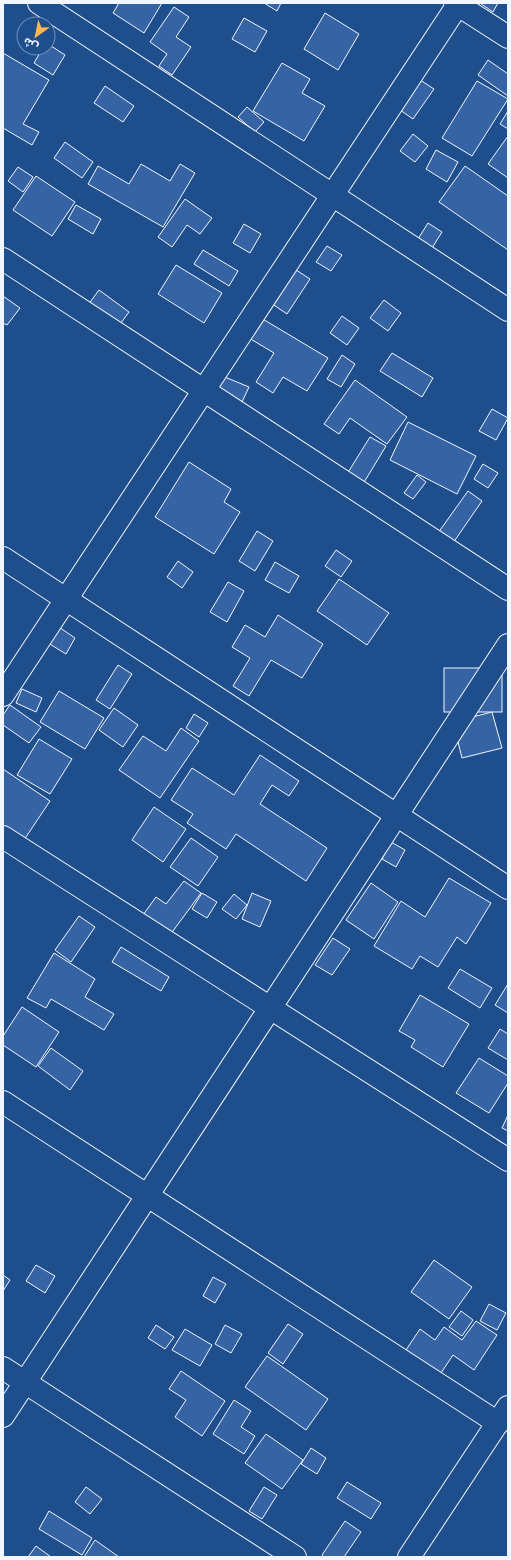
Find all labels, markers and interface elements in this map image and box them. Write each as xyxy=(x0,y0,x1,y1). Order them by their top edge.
north arrow xyxy=(16,16,56,56)
text: ش xyxy=(21,34,41,54)

